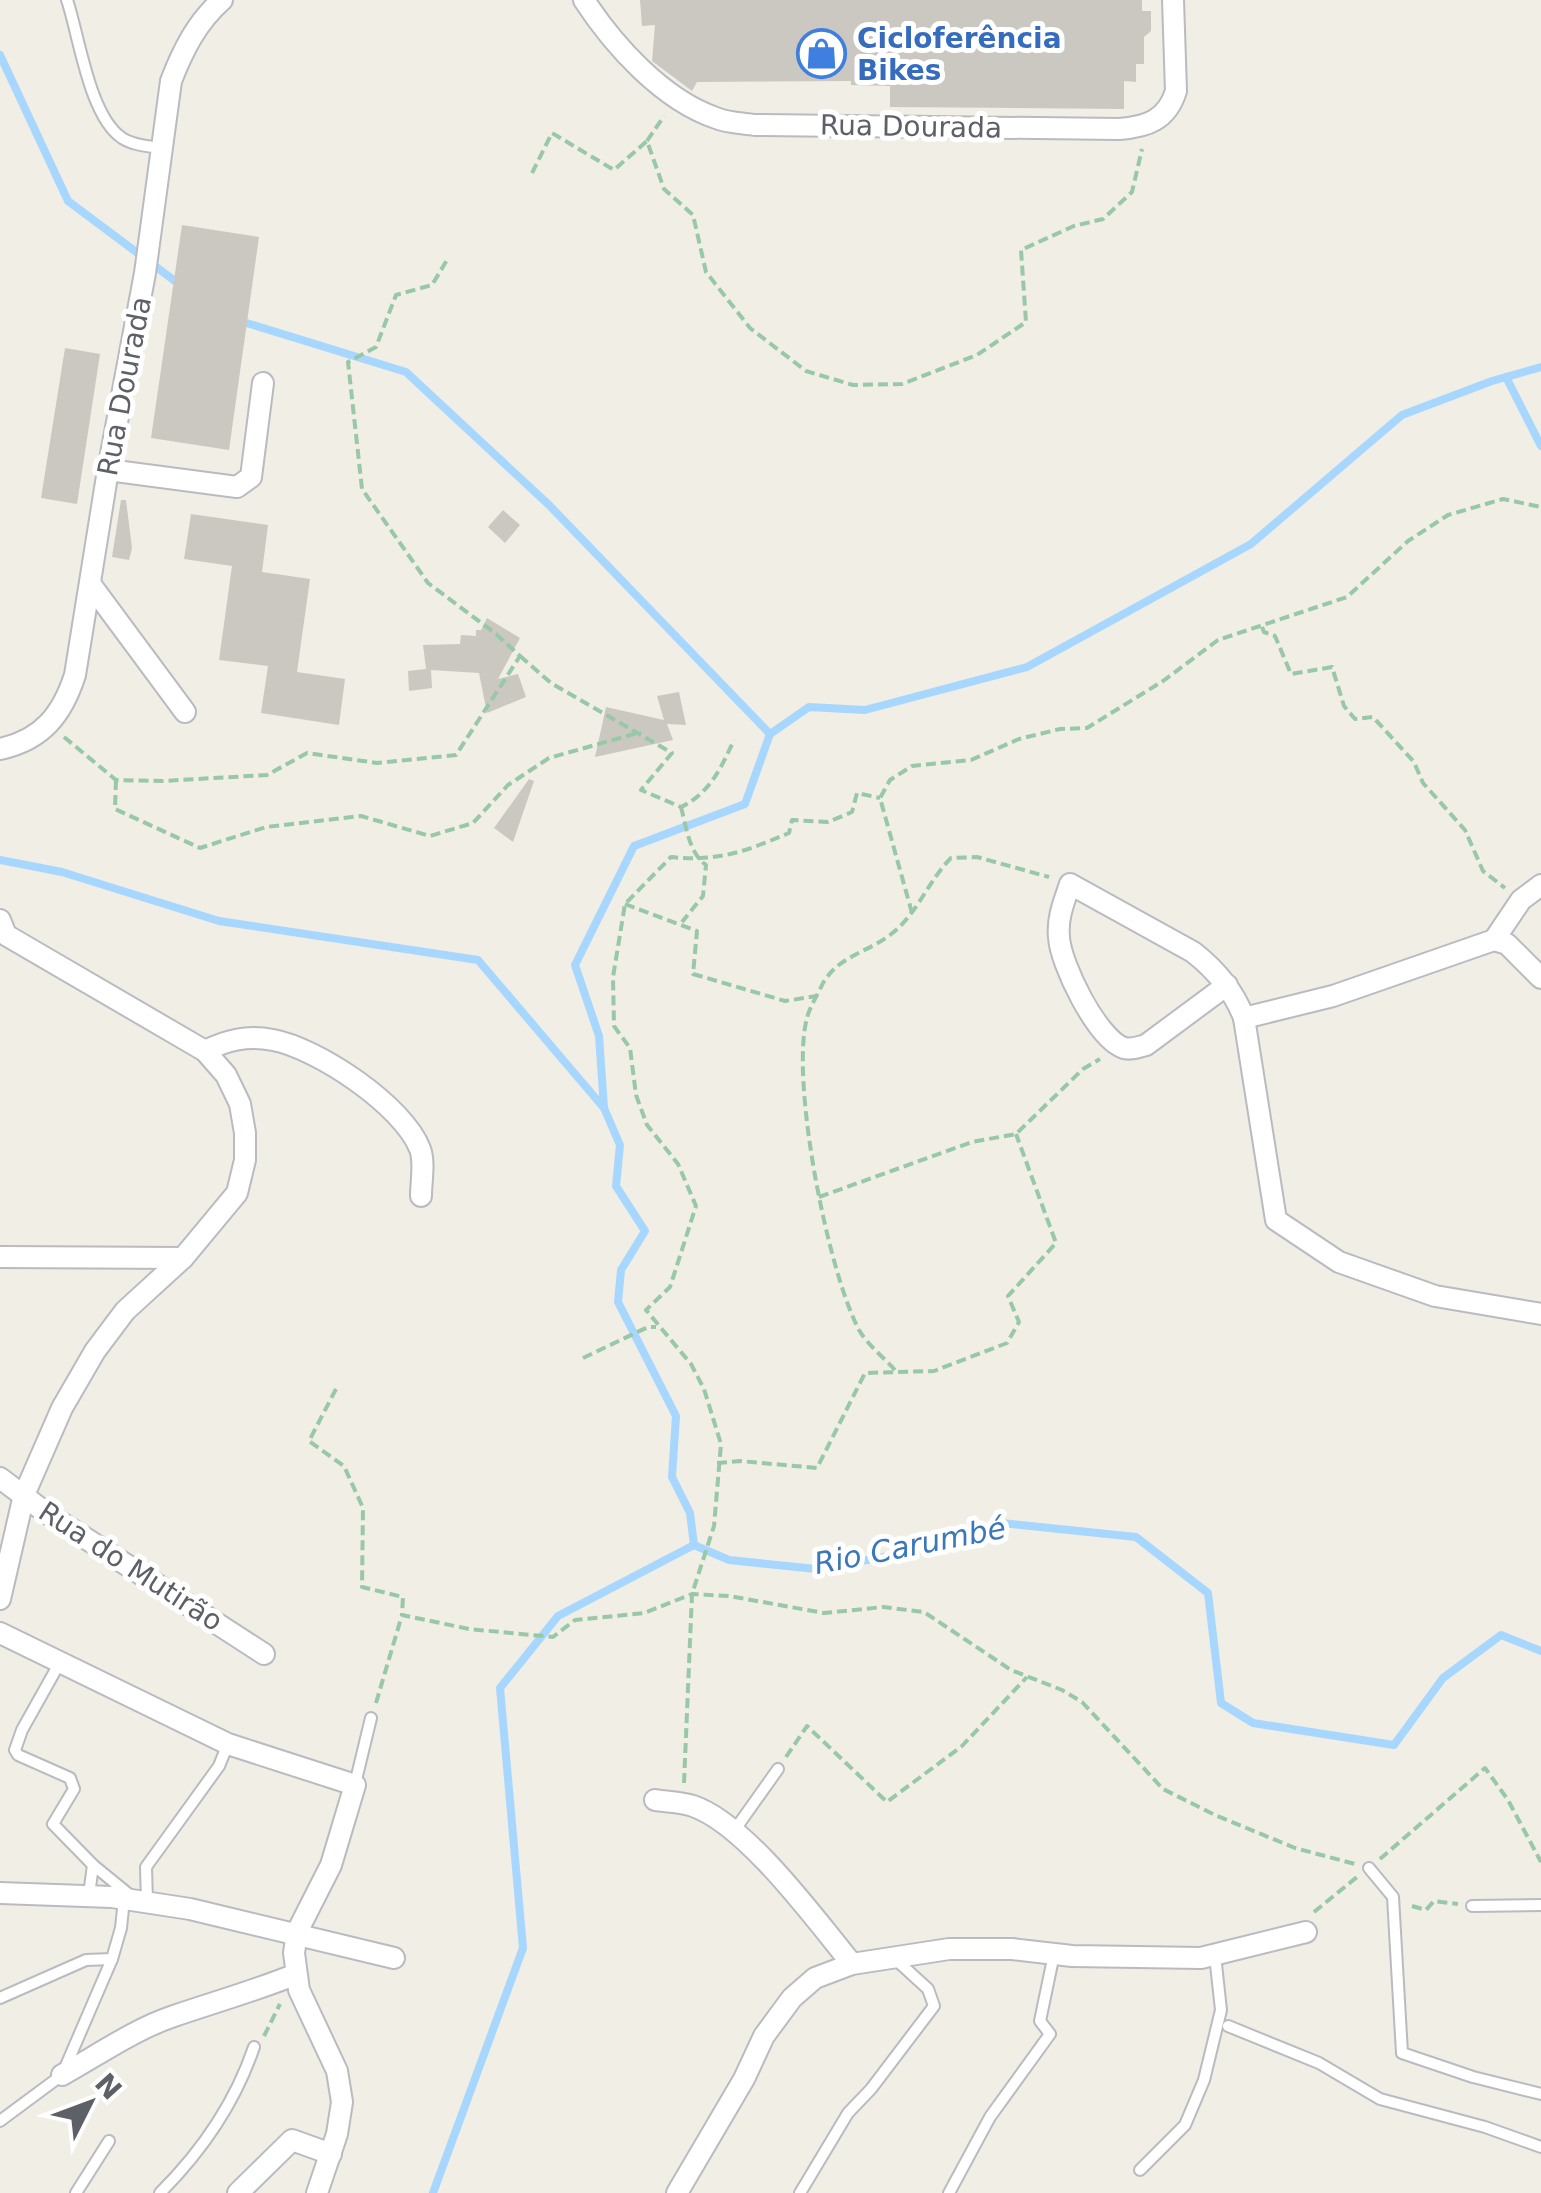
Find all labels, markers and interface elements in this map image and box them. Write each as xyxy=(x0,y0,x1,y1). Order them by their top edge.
place label: Cicloferência Bikes xyxy=(857,22,1062,87)
shop icon: Cicloferência Bikes xyxy=(796,28,848,80)
street label: Rua Dourada xyxy=(820,108,1002,145)
street label: Rua Dourada xyxy=(91,294,158,479)
street label: Rua do Mutirão xyxy=(33,1495,229,1638)
water label: Rio Carumbé xyxy=(811,1510,1009,1581)
north arrow xyxy=(40,2053,140,2153)
text: N xyxy=(88,2067,128,2106)

